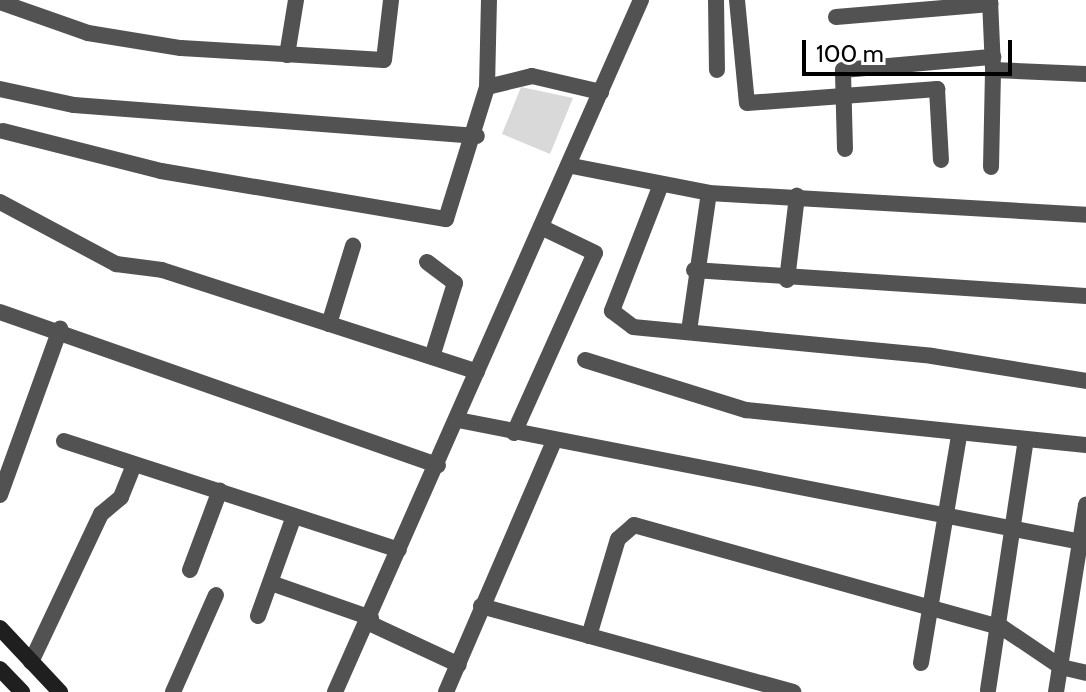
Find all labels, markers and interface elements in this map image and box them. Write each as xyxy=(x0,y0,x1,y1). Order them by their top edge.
scale bar xyxy=(806,24,1016,74)
text: 100 m xyxy=(816,39,884,68)

